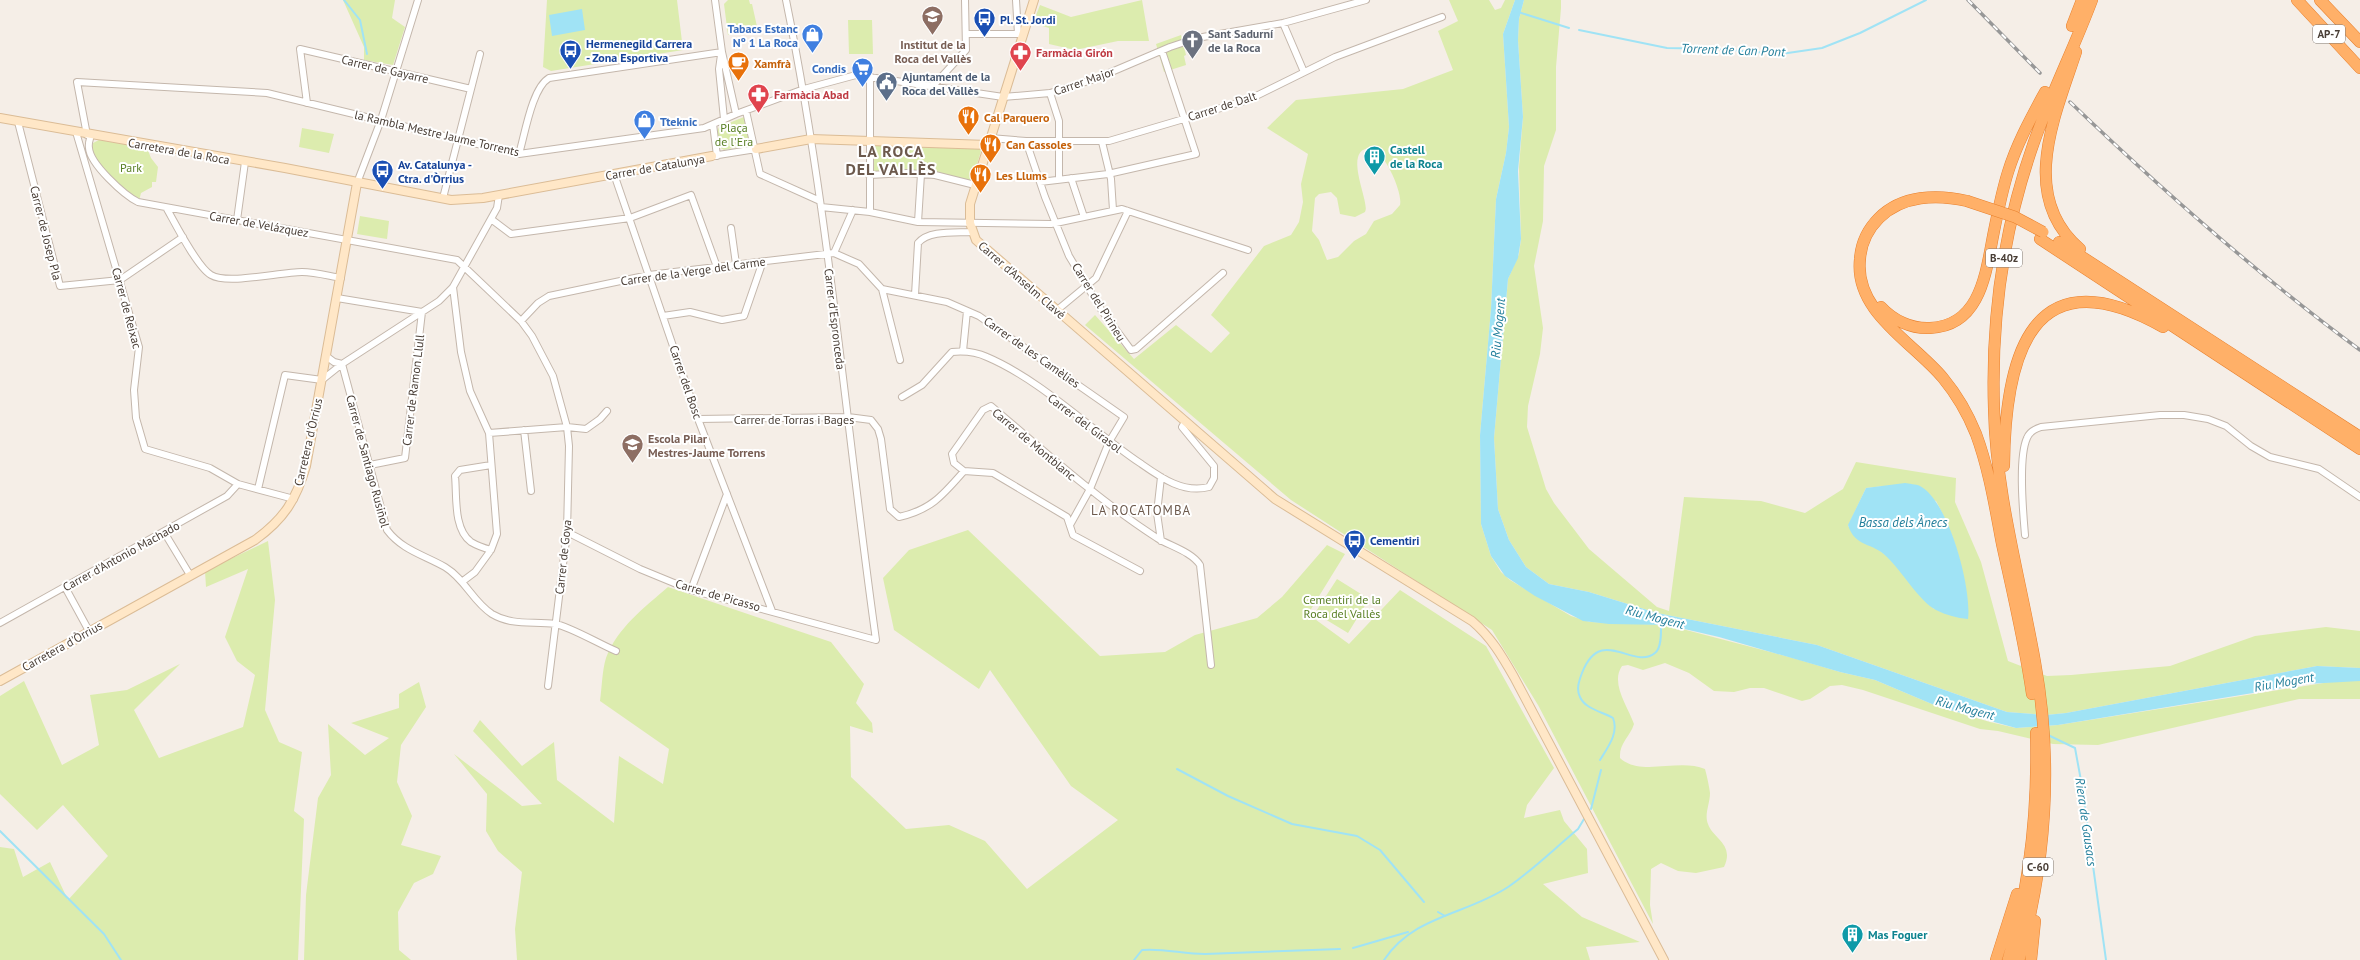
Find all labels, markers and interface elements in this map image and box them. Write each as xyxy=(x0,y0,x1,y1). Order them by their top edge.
school or university icon: Institut de la Roca del Vallès xyxy=(920,4,946,37)
bus stop icon: Pl. St. Jordi xyxy=(971,6,997,39)
place label: Pl. St. Jordi xyxy=(1000,12,1056,27)
place label: Tabacs Estanc Nº 1 La Roca xyxy=(728,21,798,50)
shop icon: Tabacs Estanc Nº 1 La Roca xyxy=(800,22,826,55)
road number: AP-7 xyxy=(2313,25,2345,43)
place label: Sant Sadurní de la Roca xyxy=(1208,26,1274,55)
church icon: Sant Sadurní de la Roca xyxy=(1179,27,1205,60)
place label: Hermenegild Carrera - Zona Esportiva xyxy=(586,36,692,65)
bus stop icon: Hermenegild Carrera - Zona Esportiva xyxy=(557,37,583,70)
place label: Institut de la Roca del Vallès xyxy=(895,37,971,66)
pharmacy icon: Farmàcia Girón xyxy=(1008,39,1034,72)
water label: Torrent de Can Pont xyxy=(1681,40,1786,60)
place label: Farmàcia Girón xyxy=(1036,45,1113,60)
cafe icon: Xamfrà xyxy=(726,50,752,83)
street label: Carrer de Gayarre xyxy=(340,52,430,86)
supermarket icon: Condis xyxy=(849,55,875,88)
place label: Xamfrà xyxy=(754,56,791,71)
place label: Condis xyxy=(812,61,846,76)
street label: Carrer Major xyxy=(1052,64,1116,98)
place label: Ajuntament de la Roca del Vallès xyxy=(902,69,990,98)
public building icon: Ajuntament de la Roca del Vallès xyxy=(874,70,900,103)
pharmacy icon: Farmàcia Abad xyxy=(746,81,772,114)
place label: Farmàcia Abad xyxy=(774,87,849,102)
street label: Carrer de Dalt xyxy=(1186,88,1258,124)
restaurant icon: Cal Parquero xyxy=(955,104,981,137)
street label: la Rambla Mestre Jaume Torrents xyxy=(353,107,521,159)
shop icon: Tteknic xyxy=(632,108,658,141)
place label: Cal Parquero xyxy=(984,110,1050,125)
place label: Tteknic xyxy=(660,114,697,129)
park label: Plaça de l'Era xyxy=(715,120,753,149)
restaurant icon: Can Cassoles xyxy=(977,131,1003,164)
street label: Carretera de la Roca xyxy=(127,135,231,167)
place label: Can Cassoles xyxy=(1006,137,1072,152)
district label: LA ROCA DEL VALLÈS xyxy=(845,141,937,179)
place label: Castell de la Roca xyxy=(1390,142,1442,171)
building icon: Castell de la Roca xyxy=(1361,143,1387,176)
street label: Carrer de Catalunya xyxy=(604,151,706,183)
place label: Av. Catalunya - Ctra. d'Òrrius xyxy=(398,157,472,186)
bus stop icon: Av. Catalunya - Ctra. d'Òrrius xyxy=(370,158,396,191)
park label: Park xyxy=(120,160,142,175)
restaurant icon: Les Llums xyxy=(967,162,993,195)
place label: Les Llums xyxy=(996,168,1047,183)
street label: Carrer de Josep Pla xyxy=(27,184,65,282)
street label: Carrer de Velázquez xyxy=(208,208,310,240)
street label: Carrer d'Anselm Clavé xyxy=(975,238,1069,322)
road number: B-40z xyxy=(1986,249,2022,267)
street label: Carrer de la Verge del Carme xyxy=(620,253,766,289)
street label: Carrer del Pirineu xyxy=(1069,260,1129,344)
street label: Carrer de Reixac xyxy=(109,266,145,351)
street label: Carrer d'Espronceda xyxy=(821,268,849,371)
water label: Riu Mogent xyxy=(1487,296,1509,359)
street label: Carrer de les Camèlies xyxy=(981,313,1083,391)
street label: Carrer de Ramon Llull xyxy=(399,333,427,446)
street label: Carrer del Bosc xyxy=(666,343,706,422)
street label: Carrer del Girasol xyxy=(1045,390,1125,456)
street label: Carrer de Santiago Rusiñol xyxy=(343,393,393,529)
street label: Carretera d'Òrrius xyxy=(291,397,325,487)
street label: Carrer de Montblanc xyxy=(989,405,1079,484)
street label: Carrer de Torras i Bages xyxy=(734,412,854,427)
place label: Escola Pilar Mestres-Jaume Torrens xyxy=(648,431,765,460)
school or university icon: Escola Pilar Mestres-Jaume Torrens xyxy=(619,432,645,465)
district label: LA ROCATOMBA xyxy=(1091,502,1191,519)
water label: Bassa dels Ànecs xyxy=(1859,514,1948,531)
street label: Carrer d'Antonio Machado xyxy=(60,518,182,594)
street label: Carrer de Goya xyxy=(552,519,574,595)
bus stop icon: Cementiri xyxy=(1341,527,1367,560)
place label: Cementiri xyxy=(1370,533,1420,548)
street label: Carrer de Picasso xyxy=(674,576,762,614)
park label: Cementiri de la Roca del Vallès xyxy=(1303,592,1381,621)
water label: Riu Mogent xyxy=(1624,601,1687,633)
street label: Carretera d'Òrrius xyxy=(19,618,105,674)
water label: Riu Mogent xyxy=(2253,668,2316,696)
water label: Riu Mogent xyxy=(1934,692,1997,724)
water label: Riera de Gausacs xyxy=(2071,777,2101,868)
road number: C-60 xyxy=(2023,858,2053,876)
building icon: Mas Foguer xyxy=(1840,921,1866,954)
place label: Mas Foguer xyxy=(1868,927,1928,942)

